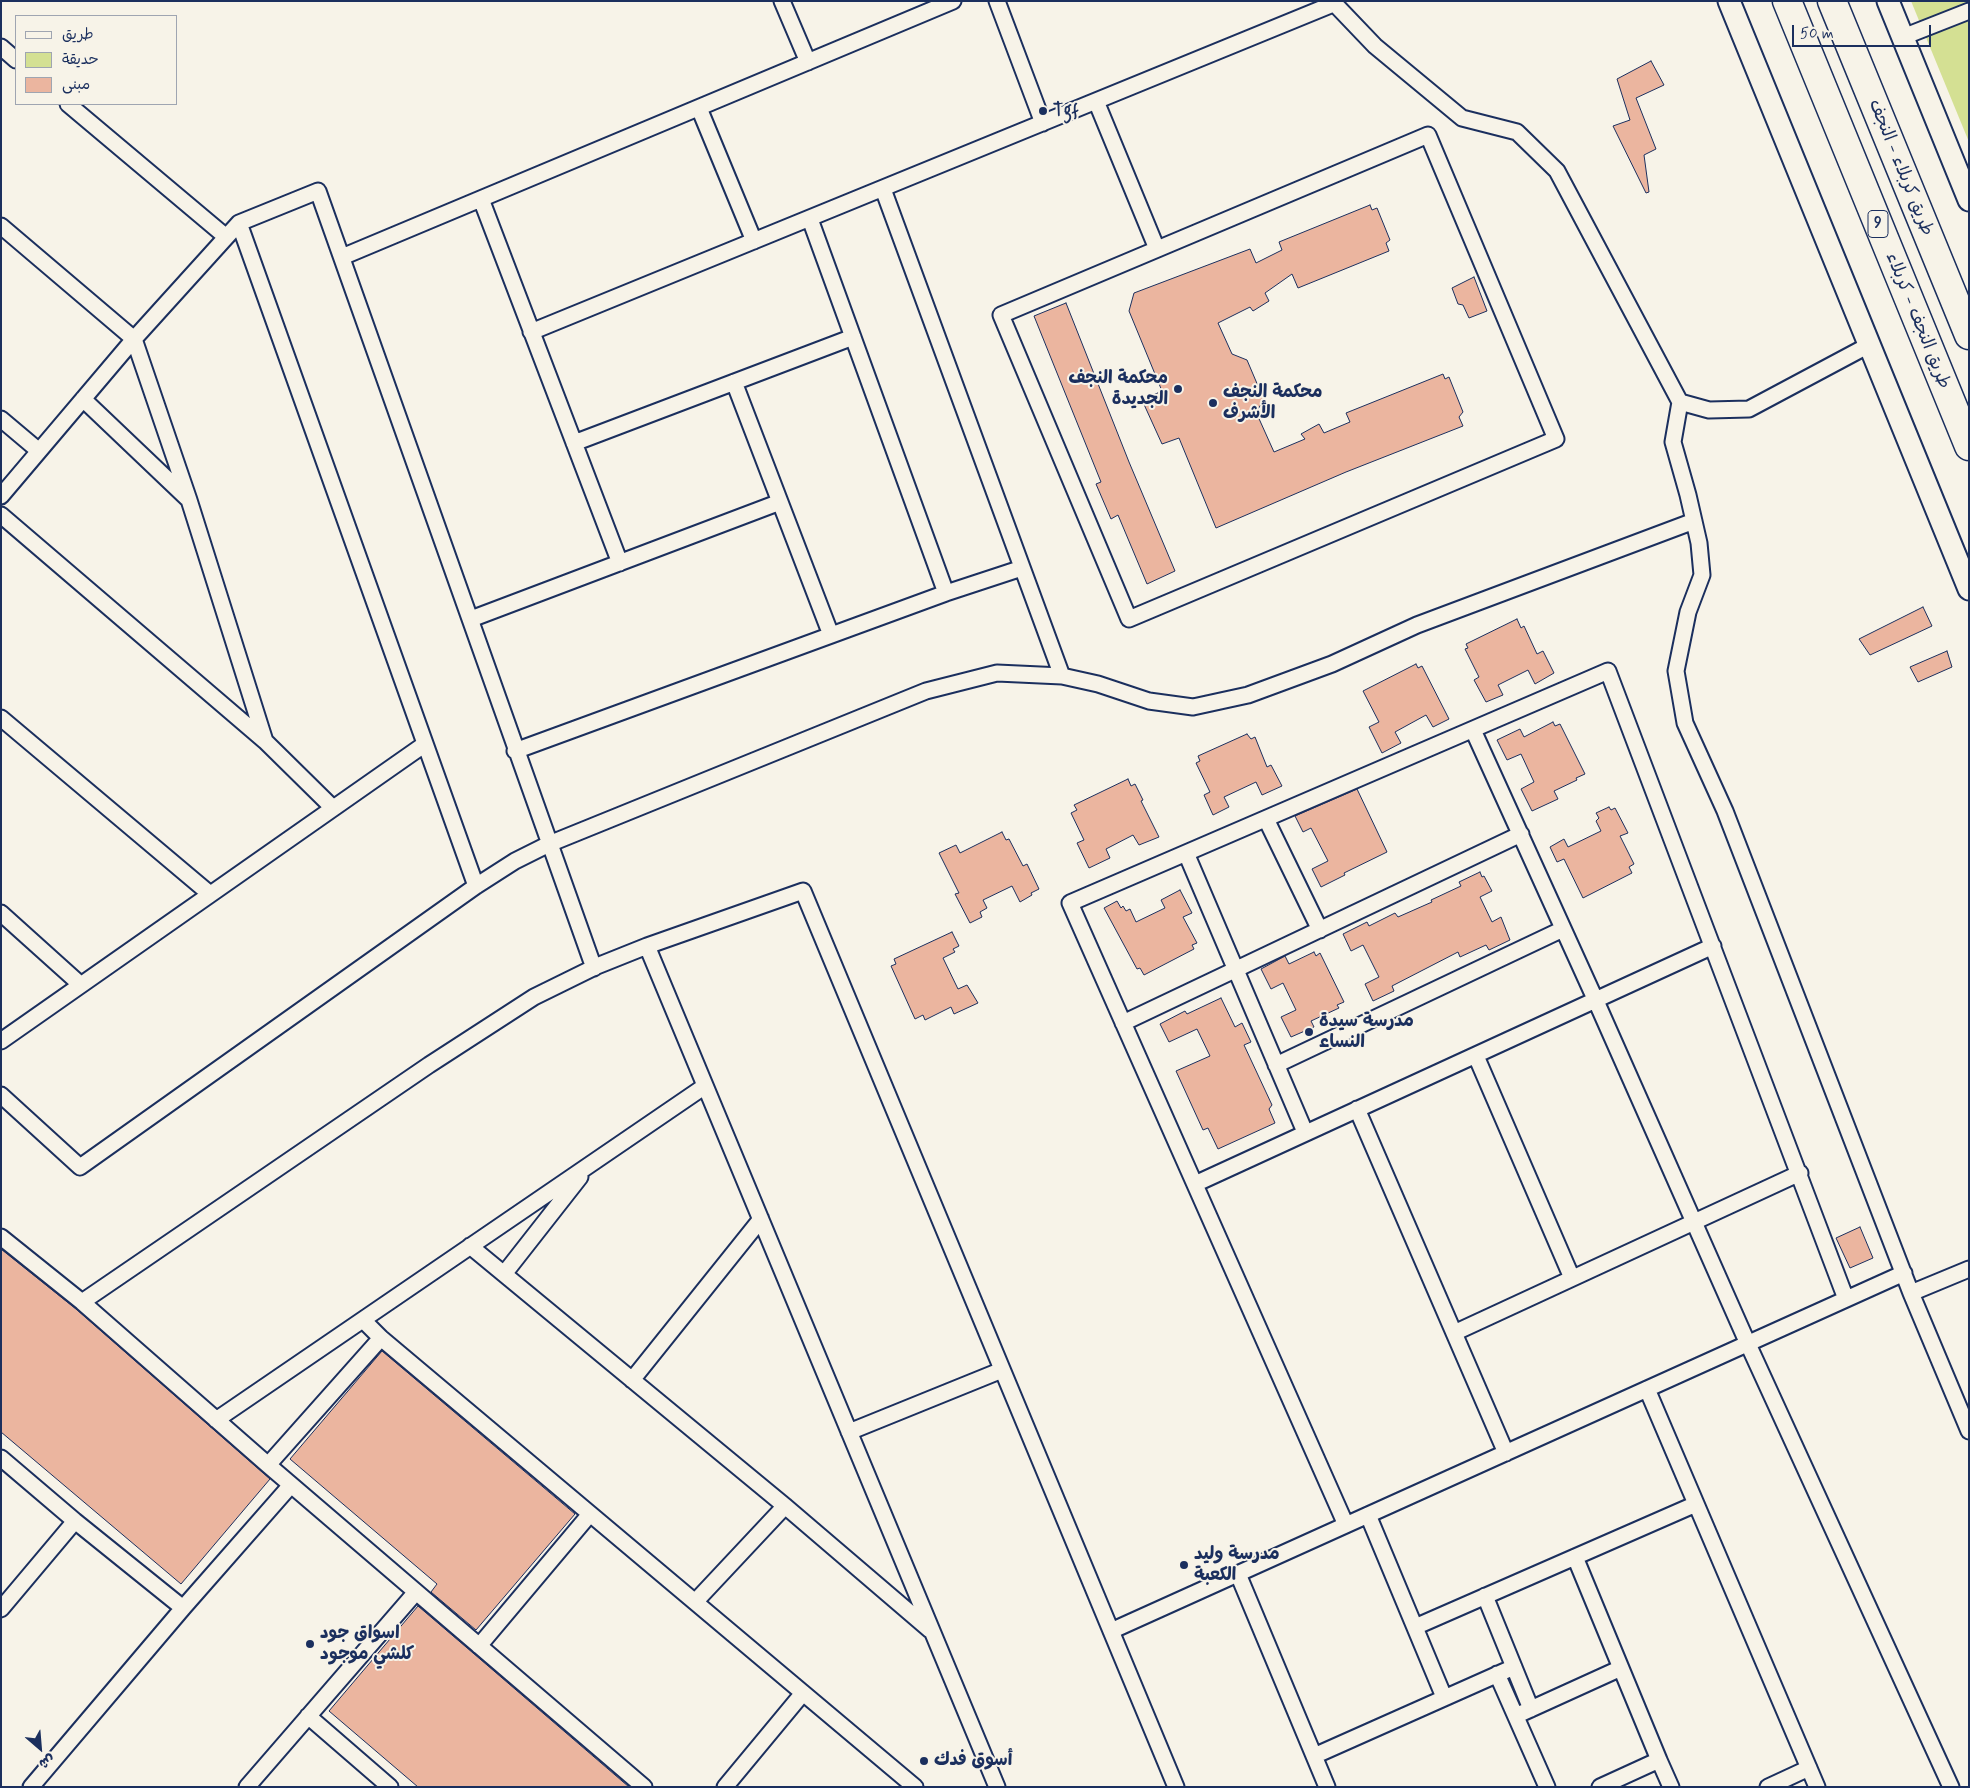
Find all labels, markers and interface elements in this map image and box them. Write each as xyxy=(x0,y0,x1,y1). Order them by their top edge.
legend xyxy=(15,15,178,105)
scale bar xyxy=(1795,15,1934,47)
text: 50 m xyxy=(1800,24,1834,44)
text: طريق xyxy=(62,25,94,45)
text: حديقة xyxy=(62,50,99,70)
text: مبنى xyxy=(62,75,90,95)
street label: طريق کربلاء - النجف xyxy=(1863,97,1937,239)
place label: Tgf xyxy=(1053,100,1079,122)
marker: Tgf xyxy=(1037,105,1049,117)
road number: 9 xyxy=(1868,210,1888,238)
street label: طريق النجف - کربلاء xyxy=(1880,250,1954,392)
place label: محكمة النجف الجديدة xyxy=(1068,368,1168,410)
place label: محكمة النجف الأشرف xyxy=(1223,382,1323,424)
marker: محكمة النجف الجديدة xyxy=(1172,383,1184,395)
marker: محكمة النجف الأشرف xyxy=(1207,397,1219,409)
place label: مدرسة سيدة النساء xyxy=(1319,1011,1414,1054)
marker: مدرسة سيدة النساء xyxy=(1303,1026,1315,1038)
place label: مدرسة وليد الكعبة xyxy=(1194,1544,1280,1586)
marker: مدرسة وليد الكعبة xyxy=(1178,1559,1190,1571)
place label: اسواق جود كلشي موجود xyxy=(320,1623,414,1666)
marker: اسواق جود كلشي موجود xyxy=(304,1638,316,1650)
north arrow xyxy=(15,1723,65,1773)
text: ش xyxy=(36,1750,58,1773)
place label: أسوق فدك xyxy=(934,1750,1012,1772)
marker: أسوق فدك xyxy=(918,1755,930,1767)

